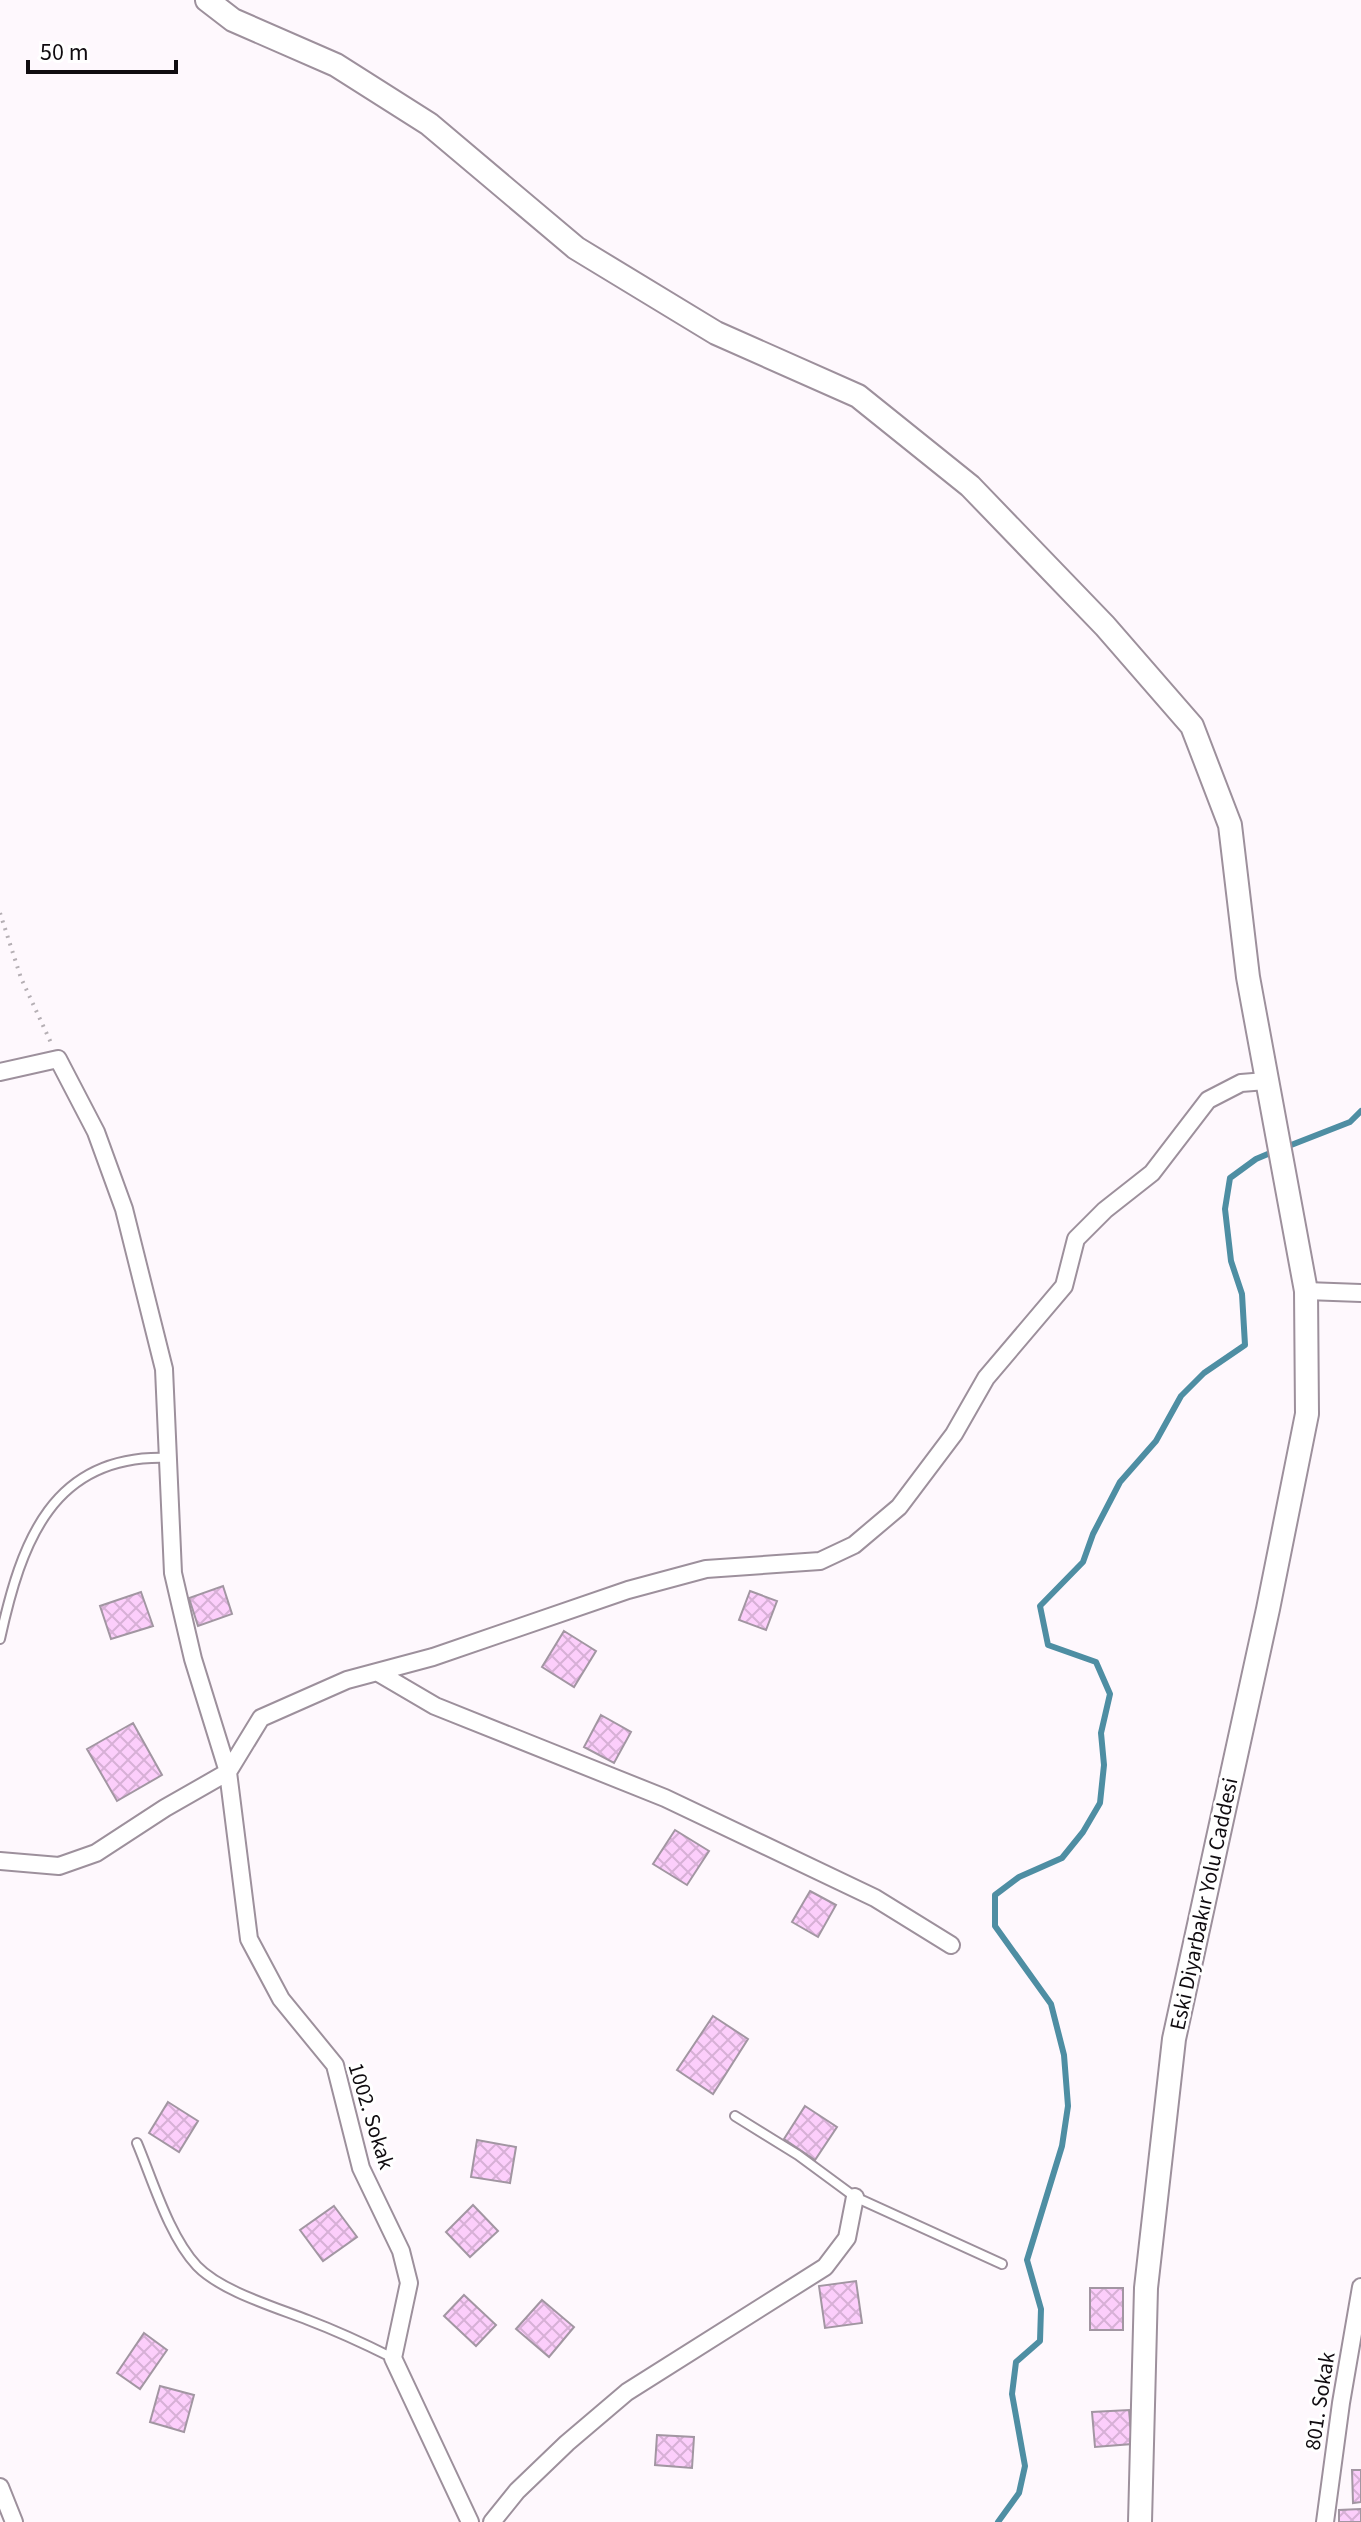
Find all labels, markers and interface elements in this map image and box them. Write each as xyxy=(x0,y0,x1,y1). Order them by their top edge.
scale bar xyxy=(28,24,176,74)
text: 50 m xyxy=(40,35,89,70)
street label: Eski Diyarbakır Yolu Caddesi xyxy=(1162,1775,1246,2033)
street label: 1002. Sokak xyxy=(340,2059,402,2173)
street label: 801. Sokak xyxy=(1296,2350,1344,2452)

